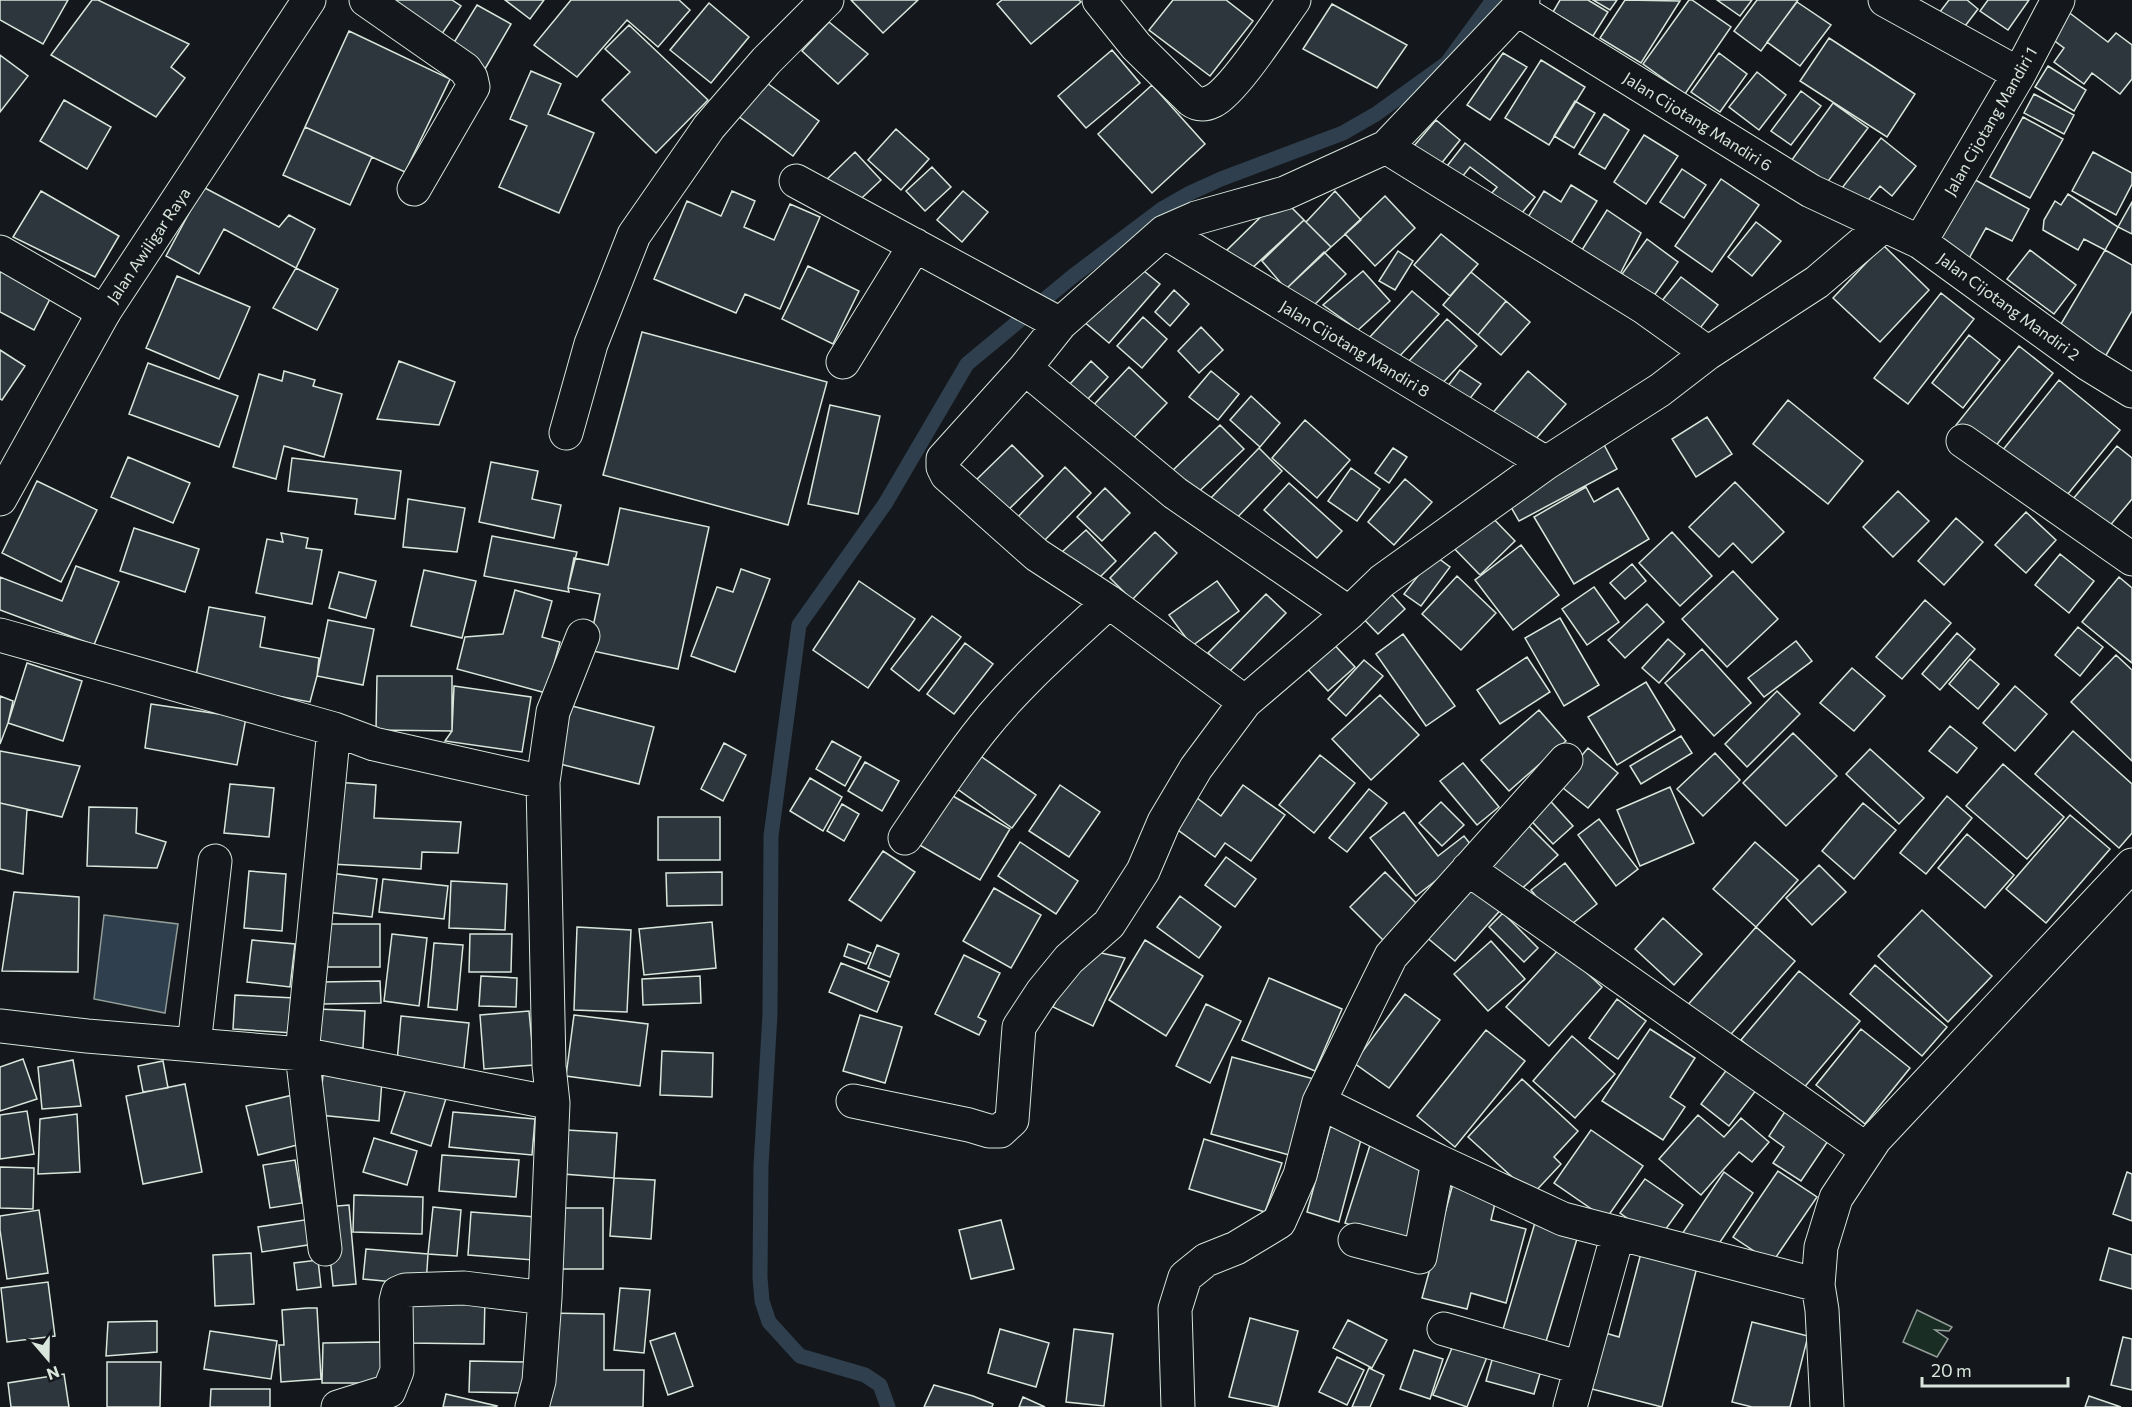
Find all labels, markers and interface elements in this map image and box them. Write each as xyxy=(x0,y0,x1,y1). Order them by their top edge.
street label: Jalan Cijotang Mandiri 1 xyxy=(1940,43,2040,199)
street label: Jalan Cijotang Mandiri 6 xyxy=(1620,68,1776,174)
street label: Jalan Awiligar Raya xyxy=(102,184,194,306)
street label: Jalan Cijotang Mandiri 2 xyxy=(1934,248,2084,364)
street label: Jalan Cijotang Mandiri 8 xyxy=(1277,296,1433,400)
north arrow xyxy=(18,1329,78,1389)
scale bar xyxy=(1922,1350,2068,1388)
text: 20 m xyxy=(1931,1359,1972,1381)
text: N xyxy=(44,1363,62,1385)

